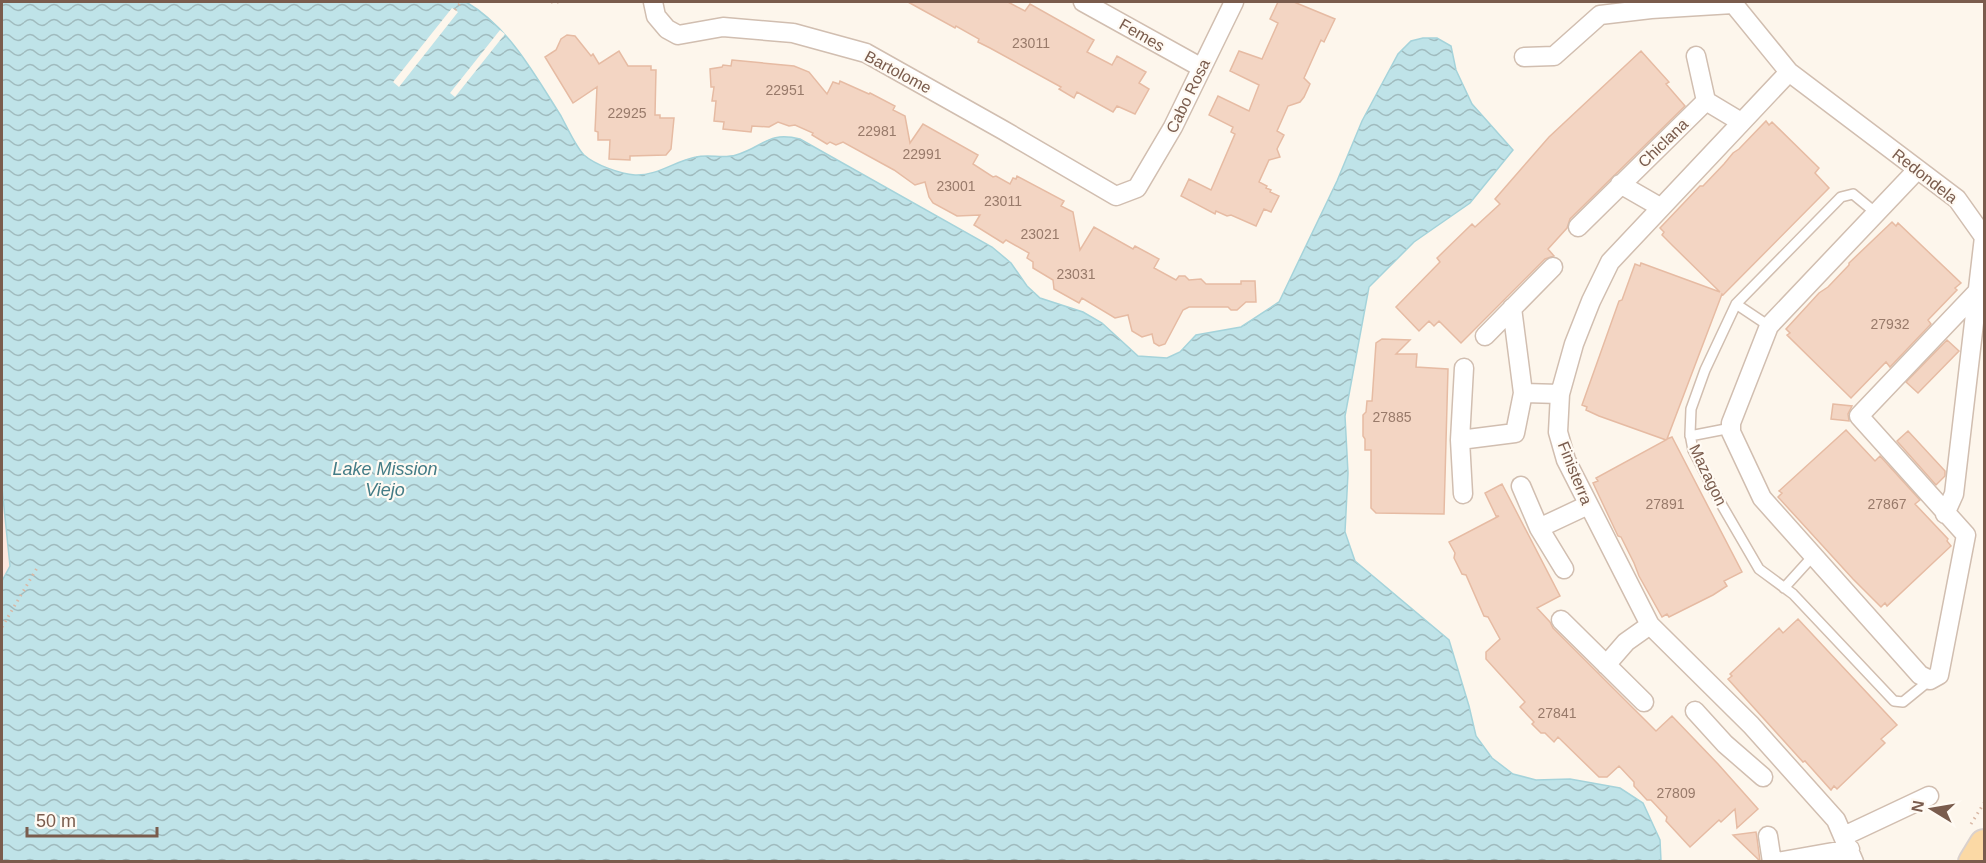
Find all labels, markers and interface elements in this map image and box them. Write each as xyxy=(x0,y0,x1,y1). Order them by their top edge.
street label: Femes xyxy=(1117,15,1167,55)
house number: 23011 xyxy=(1012,35,1050,51)
street label: Bartolome xyxy=(862,47,934,97)
street label: Cabo Rosa xyxy=(1163,56,1213,136)
house number: 22951 xyxy=(766,82,805,98)
house number: 22925 xyxy=(608,105,647,121)
street label: Chiclana xyxy=(1635,115,1691,171)
house number: 22981 xyxy=(858,123,897,139)
street label: Redondela xyxy=(1889,145,1961,207)
house number: 22991 xyxy=(903,146,942,162)
house number: 23001 xyxy=(937,178,976,194)
house number: 23011 xyxy=(984,193,1022,209)
house number: 23021 xyxy=(1021,226,1060,242)
house number: 23031 xyxy=(1057,266,1096,282)
house number: 27932 xyxy=(1871,316,1910,332)
house number: 27885 xyxy=(1373,409,1412,425)
street label: Finisterra xyxy=(1555,439,1595,507)
street label: Mazagon xyxy=(1686,442,1730,508)
water label: Lake Mission Viejo xyxy=(332,459,438,500)
house number: 27891 xyxy=(1646,496,1685,512)
house number: 27867 xyxy=(1868,496,1907,512)
house number: 27841 xyxy=(1538,705,1577,721)
north arrow xyxy=(1902,779,1962,839)
house number: 27809 xyxy=(1657,785,1696,801)
text: N xyxy=(1908,799,1927,814)
scale bar xyxy=(27,800,158,838)
text: 50 m xyxy=(36,811,76,831)

